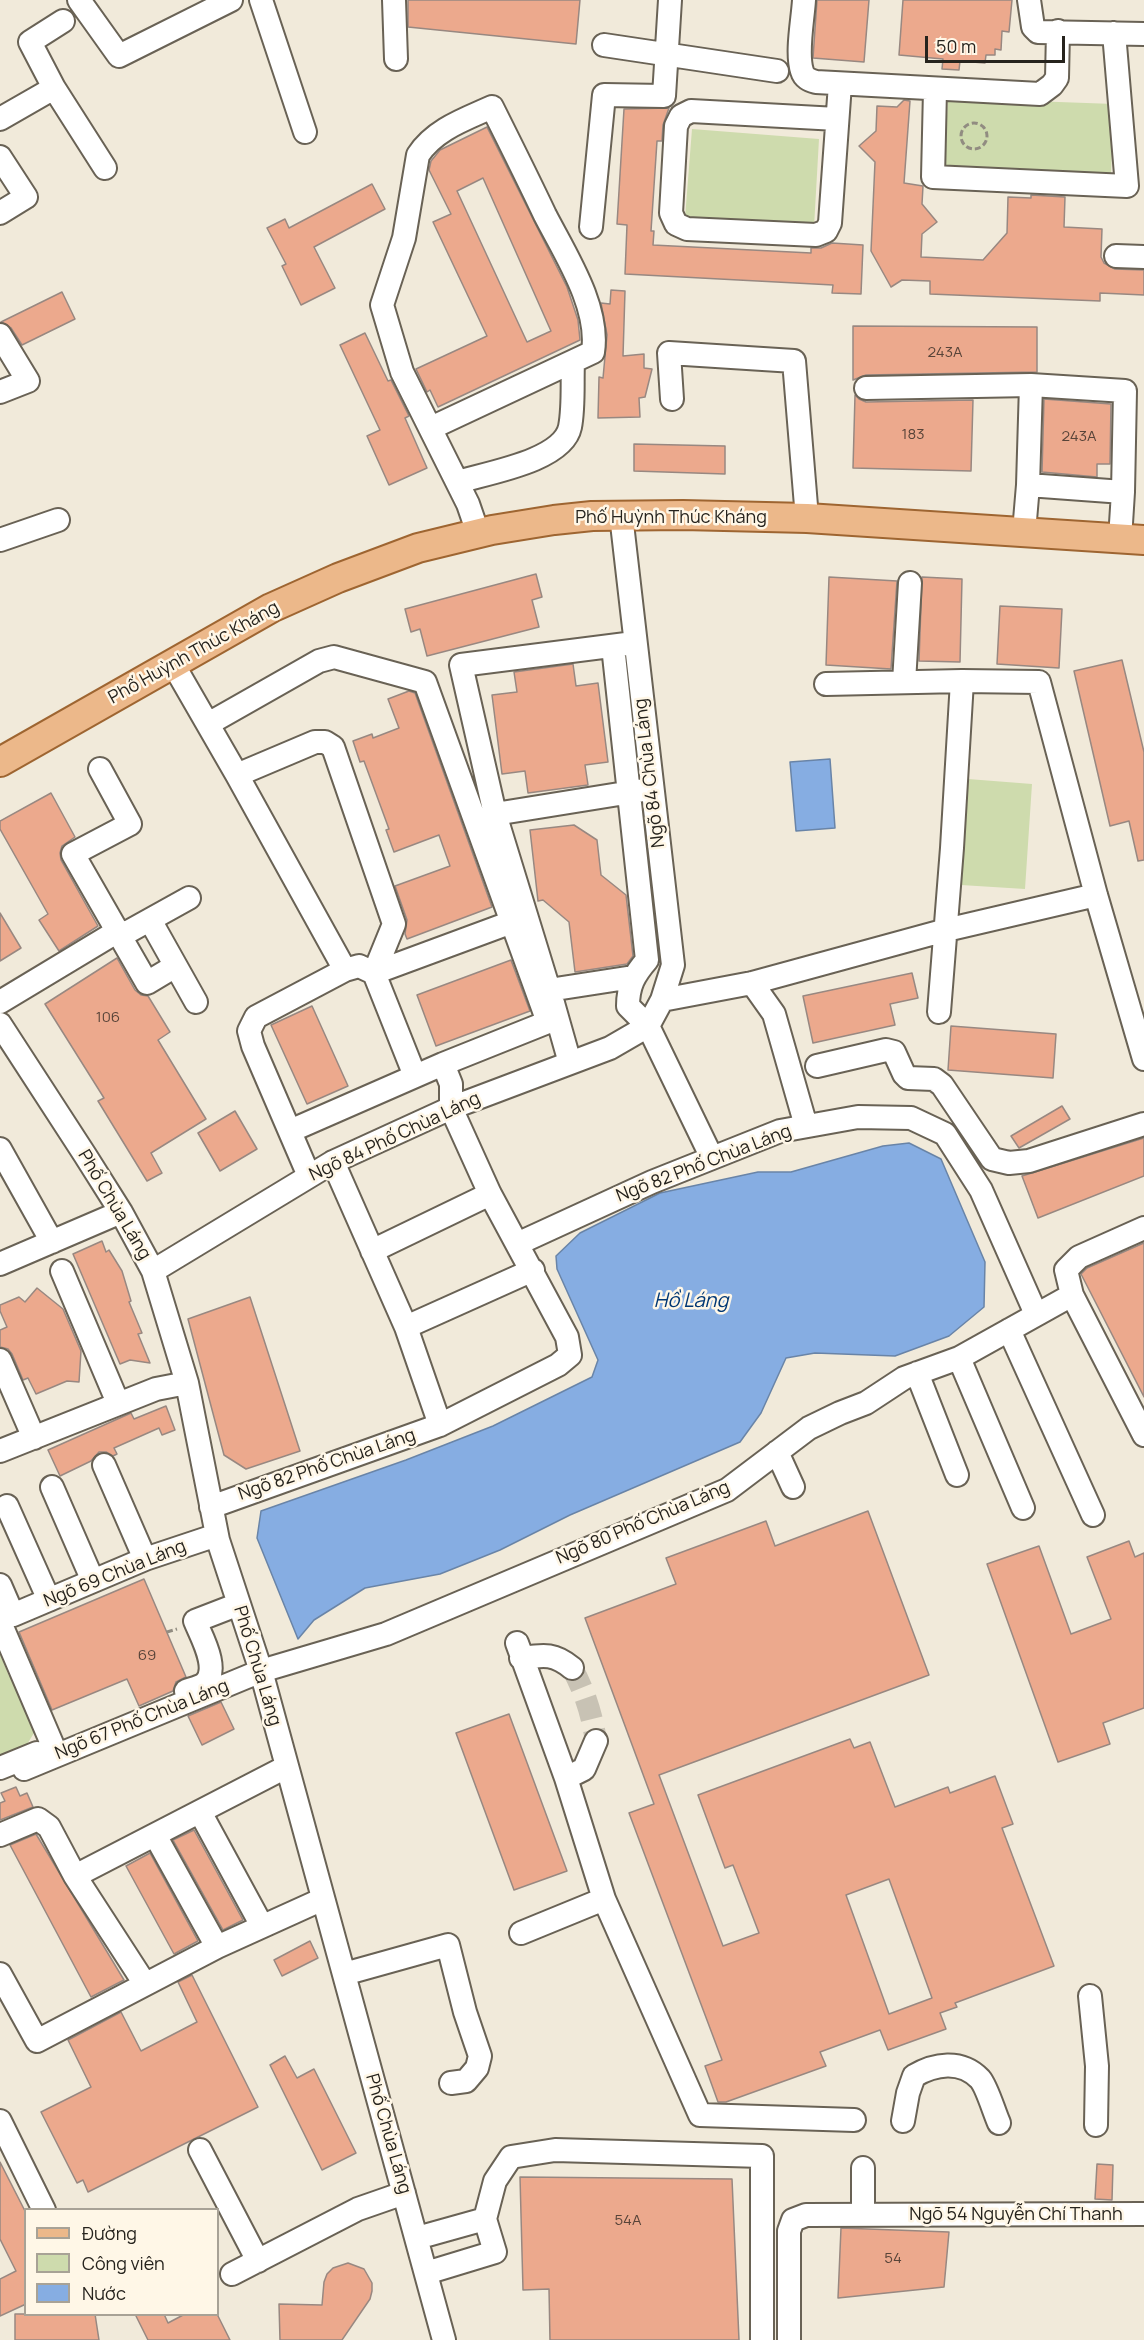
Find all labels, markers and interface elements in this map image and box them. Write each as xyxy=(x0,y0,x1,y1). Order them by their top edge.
scale bar xyxy=(928,24,1068,62)
text: 50 m xyxy=(936,34,976,58)
house number: 243A xyxy=(928,344,962,362)
house number: 183 xyxy=(902,426,924,444)
house number: 243A xyxy=(1062,428,1096,446)
street label: Phố Huỳnh Thúc Kháng xyxy=(575,507,767,529)
street label: Phố Huỳnh Thúc Kháng xyxy=(105,597,283,709)
street label: Ngõ 84 Chùa Láng xyxy=(630,697,670,849)
house number: 106 xyxy=(96,1009,120,1027)
street label: Ngõ 84 Phố Chùa Láng xyxy=(306,1088,484,1186)
street label: Ngõ 82 Phố Chùa Láng xyxy=(613,1121,795,1207)
street label: Phố Chùa Láng xyxy=(73,1146,155,1264)
water label: Hồ Láng xyxy=(654,1289,728,1313)
street label: Ngõ 82 Phố Chùa Láng xyxy=(236,1425,418,1505)
street label: Ngõ 80 Phố Chùa Láng xyxy=(553,1477,733,1569)
street label: Ngõ 69 Chùa Láng xyxy=(41,1536,189,1612)
street label: Phố Chùa Láng xyxy=(229,1603,285,1729)
house number: 69 xyxy=(138,1647,156,1665)
street label: Ngõ 67 Phố Chùa Láng xyxy=(52,1675,232,1765)
street label: Phố Chùa Láng xyxy=(361,2071,415,2197)
street label: Ngõ 54 Nguyễn Chí Thanh xyxy=(909,2204,1123,2226)
legend xyxy=(24,2208,219,2316)
house number: 54A xyxy=(614,2212,642,2230)
text: Đường xyxy=(82,2221,137,2245)
house number: 54 xyxy=(884,2250,902,2268)
text: Công viên xyxy=(82,2251,165,2275)
text: Nước xyxy=(82,2281,126,2305)

